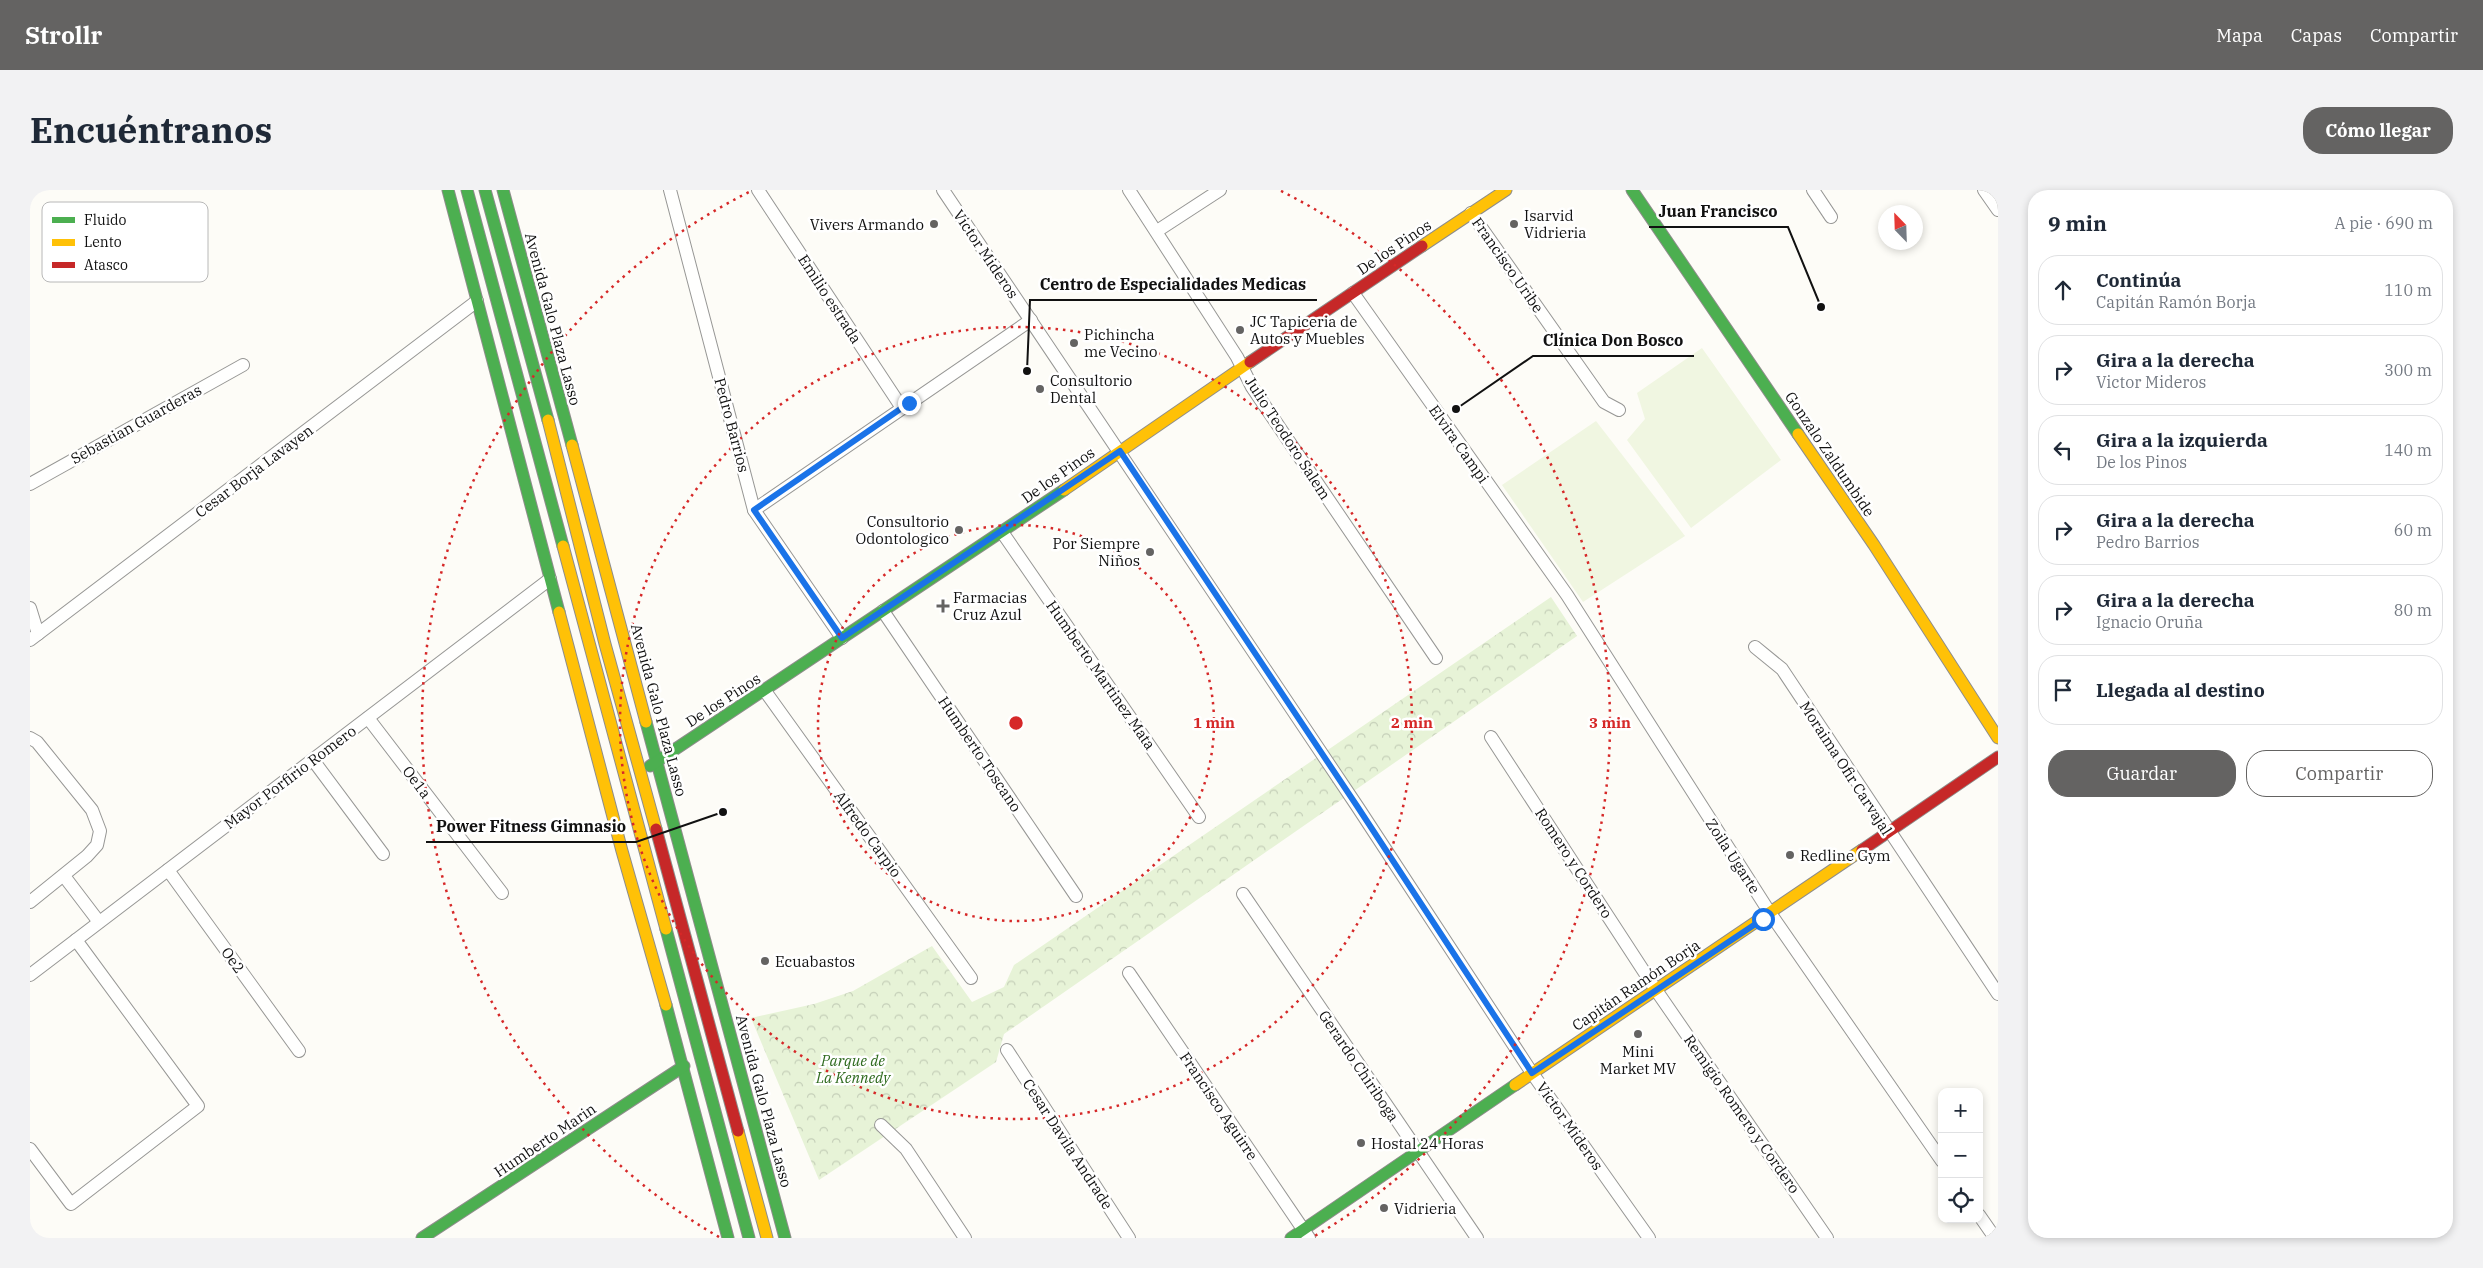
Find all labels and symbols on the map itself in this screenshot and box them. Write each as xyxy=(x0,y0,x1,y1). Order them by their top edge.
callout: Juan Francisco xyxy=(1649,196,1788,227)
text: Juan Francisco xyxy=(1658,201,1778,221)
legend xyxy=(42,202,208,282)
north arrow xyxy=(1878,205,1923,250)
street label: Victor Mideros xyxy=(949,206,1023,302)
place label: Isarvid Vidrieria xyxy=(1524,206,1586,242)
text: Fluido xyxy=(84,211,127,229)
street label: Francisco Uribe xyxy=(1468,214,1548,316)
place label: Vivers Armando xyxy=(810,215,924,234)
street label: De los Pinos xyxy=(1353,215,1435,279)
marker: Vivers Armando xyxy=(928,218,940,230)
marker: Isarvid Vidrieria xyxy=(1508,218,1520,230)
street label: Avenida Galo Plaza Lasso xyxy=(521,231,585,407)
text: Lento xyxy=(84,233,122,251)
street label: Emilio estrada xyxy=(794,251,866,347)
text: Atasco xyxy=(84,256,128,274)
callout: Centro de Especialidades Medicas xyxy=(1030,269,1317,300)
text: Centro de Especialidades Medicas xyxy=(1040,274,1306,294)
place label: JC Tapiceria de Autos y Muebles xyxy=(1250,312,1365,348)
marker: JC Tapiceria de Autos y Muebles xyxy=(1234,324,1246,336)
place label: Pichincha me Vecino xyxy=(1084,325,1158,361)
callout: Clínica Don Bosco xyxy=(1533,325,1694,356)
text: Clínica Don Bosco xyxy=(1543,330,1683,350)
marker: Pichincha me Vecino xyxy=(1068,337,1080,349)
place label: Consultorio Dental xyxy=(1050,371,1132,407)
street label: Julio Teodoro Salem xyxy=(1241,373,1335,503)
street label: Pedro Barrios xyxy=(710,376,754,474)
street label: Sebastian Guarderas xyxy=(67,380,205,468)
marker: Consultorio Dental xyxy=(1034,383,1046,395)
street label: Gonzalo Zaldumbide xyxy=(1781,388,1879,520)
route end xyxy=(898,392,921,415)
street label: Elvira Campi xyxy=(1425,401,1493,487)
street label: Cesar Borja Lavayen xyxy=(191,420,317,522)
street label: De los Pinos xyxy=(1018,443,1098,507)
place label: Consultorio Odontologico xyxy=(855,512,949,548)
marker: Consultorio Odontologico xyxy=(953,524,965,536)
place label: Por Siempre Niños xyxy=(1053,534,1140,570)
marker: Por Siempre Niños xyxy=(1144,546,1156,558)
place label: Farmacias Cruz Azul xyxy=(953,588,1027,624)
street label: Humberto Martinez Mata xyxy=(1042,597,1160,753)
marker: Farmacias Cruz Azul xyxy=(937,600,949,612)
street label: Avenida Galo Plaza Lasso xyxy=(627,622,691,798)
street label: De los Pinos xyxy=(682,669,764,731)
street label: Humberto Toscano xyxy=(934,693,1026,815)
street label: Moraima Ofir Carvajal xyxy=(1796,698,1896,838)
text: 1 min xyxy=(1193,713,1235,732)
text: 2 min xyxy=(1391,713,1433,732)
text: 3 min xyxy=(1589,713,1631,732)
centre of rings xyxy=(1007,714,1025,732)
street label: Mayor Porfirio Romero xyxy=(220,721,360,833)
street label: Oe1a xyxy=(399,762,435,802)
street label: Alfredo Carpio xyxy=(830,787,906,881)
street label: Romero y Cordero xyxy=(1531,804,1617,922)
callout: Power Fitness Gimnasio xyxy=(426,811,636,842)
street label: Zoila Ugarte xyxy=(1702,815,1764,897)
text: Power Fitness Gimnasio xyxy=(436,816,626,836)
place label: Redline Gym xyxy=(1800,846,1891,865)
marker: Redline Gym xyxy=(1784,849,1796,861)
route start xyxy=(1752,908,1775,931)
street label: Capitán Ramón Borja xyxy=(1568,935,1704,1035)
street label: Oe2 xyxy=(217,943,249,977)
place label: Ecuabastos xyxy=(775,952,855,971)
marker: Ecuabastos xyxy=(759,955,771,967)
street label: Gerardo Chiriboga xyxy=(1315,1007,1403,1125)
street label: Avenida Galo Plaza Lasso xyxy=(732,1013,796,1189)
marker: Mini Market MV xyxy=(1632,1028,1644,1040)
street label: Remigio Romero y Cordero xyxy=(1680,1031,1804,1197)
place label: Mini Market MV xyxy=(1600,1042,1676,1078)
street label: Francisco Aguirre xyxy=(1176,1048,1262,1164)
park label: Parque de La Kennedy xyxy=(815,1051,891,1087)
street label: Cesar Davila Andrade xyxy=(1019,1075,1117,1213)
street label: Victor Mideros xyxy=(1533,1078,1607,1174)
street label: Humberto Marin xyxy=(490,1099,600,1181)
place label: Hostal 24 Horas xyxy=(1371,1134,1484,1153)
marker: Hostal 24 Horas xyxy=(1355,1137,1367,1149)
place label: Vidrieria xyxy=(1394,1199,1456,1218)
marker: Vidrieria xyxy=(1378,1202,1390,1214)

